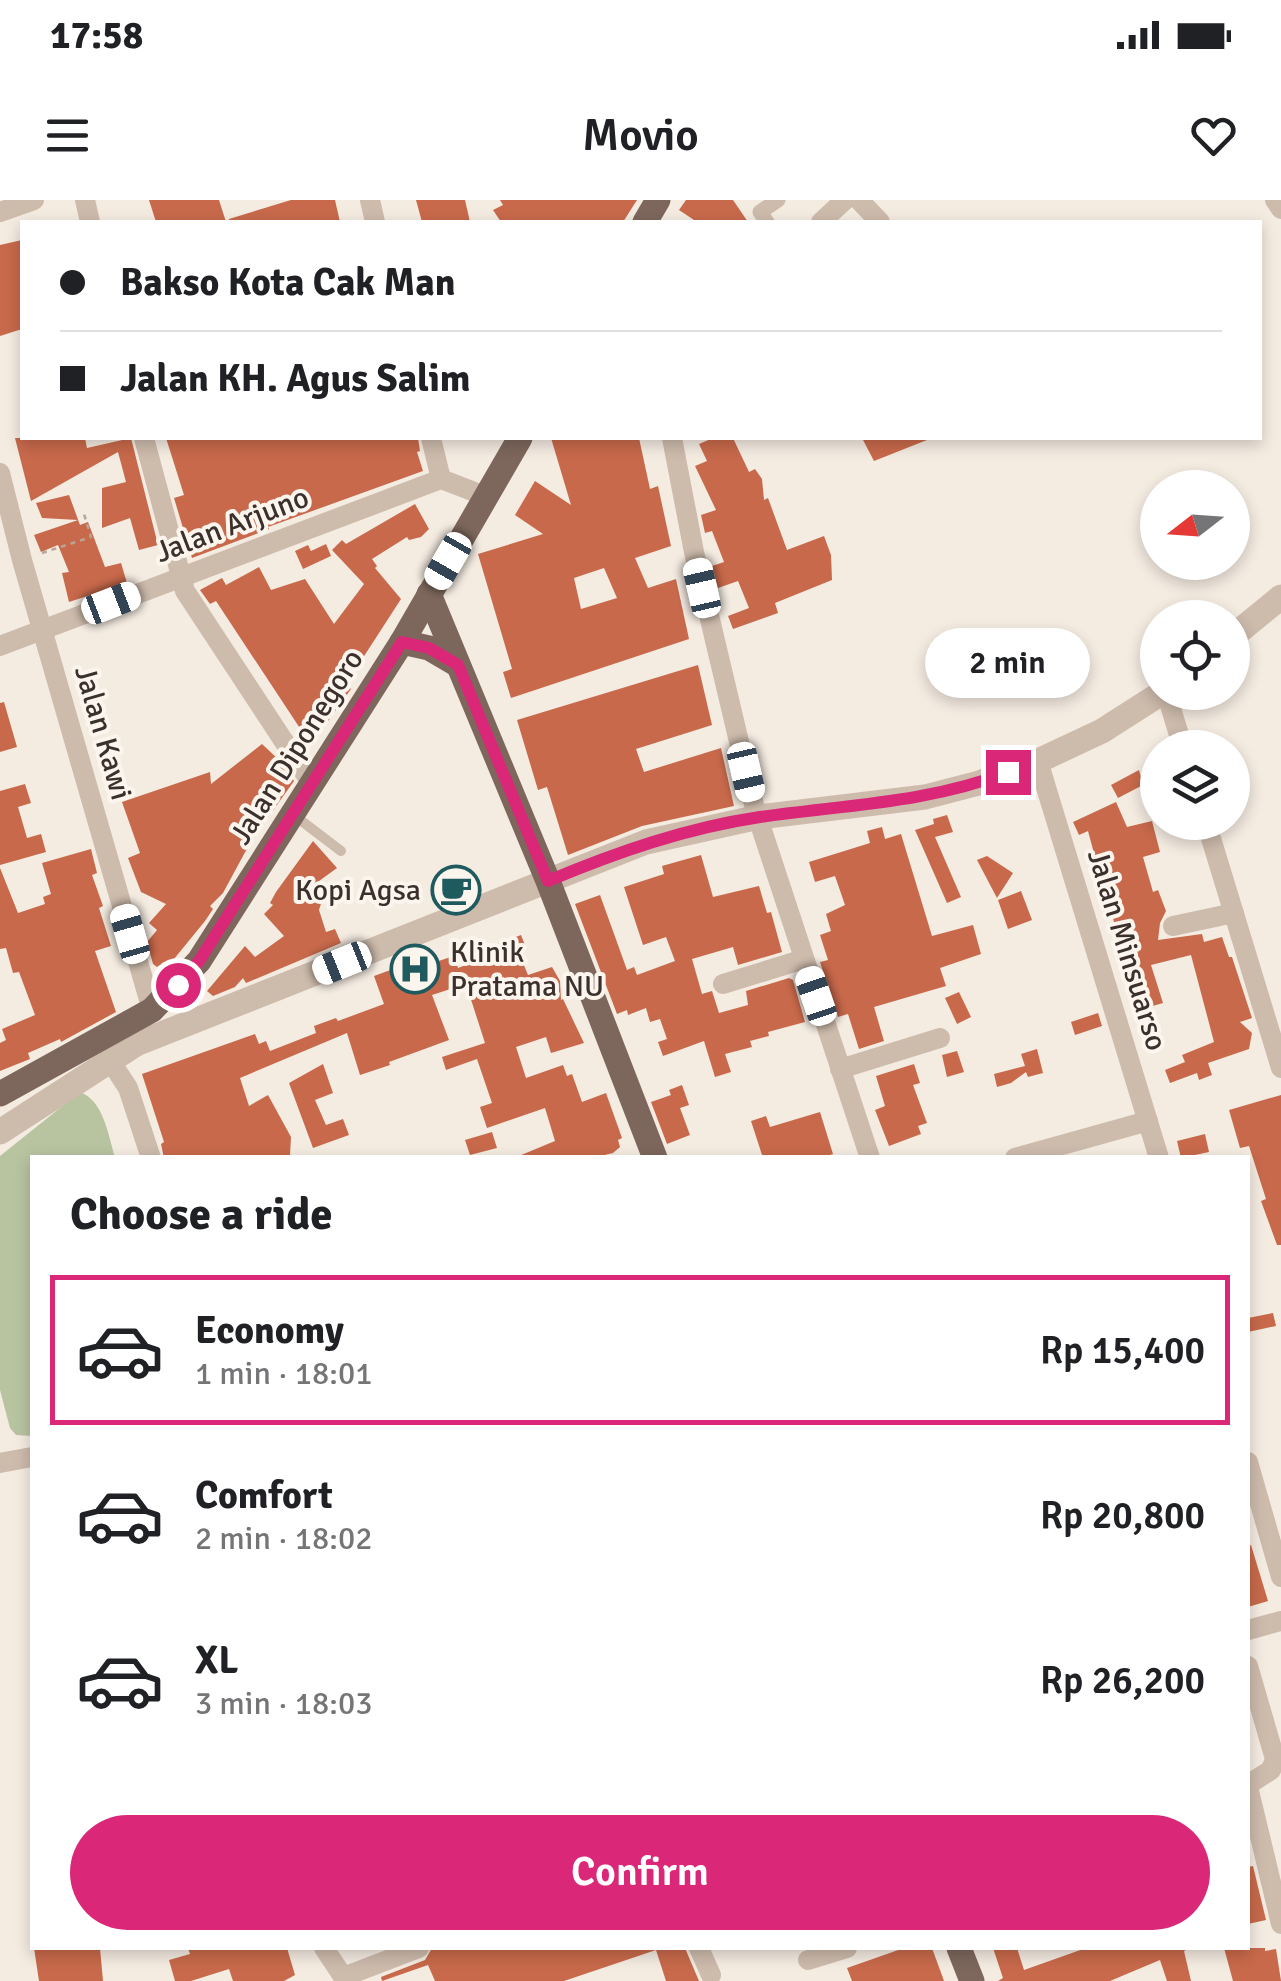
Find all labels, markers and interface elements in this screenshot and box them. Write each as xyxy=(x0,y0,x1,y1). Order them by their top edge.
text: 17:58 xyxy=(50,12,143,59)
icon: menu xyxy=(40,108,95,163)
text: Movio xyxy=(582,108,699,163)
icon: heart xyxy=(1186,108,1241,163)
text: Bakso Kota Cak Man xyxy=(120,259,456,306)
text: Jalan KH. Agus Salim xyxy=(120,355,471,402)
north arrow xyxy=(1140,470,1250,580)
map controls xyxy=(1140,470,1250,840)
street label: Jalan Arjuno xyxy=(150,479,314,571)
car xyxy=(420,528,476,594)
car xyxy=(681,555,723,621)
car xyxy=(78,578,144,628)
button: locate xyxy=(1140,600,1250,710)
callout: 2 min xyxy=(926,627,1090,697)
street label: Jalan Diponegoro xyxy=(222,643,372,851)
text: 2 min xyxy=(969,643,1046,682)
street label: Jalan Kawi xyxy=(66,662,140,804)
button: layers xyxy=(1140,730,1250,840)
car xyxy=(725,739,767,805)
route end xyxy=(986,750,1031,795)
street label: Jalan Minsuarso xyxy=(1079,845,1175,1055)
cafe icon: Kopi Agsa xyxy=(430,864,482,916)
place label: Kopi Agsa xyxy=(295,872,421,909)
car xyxy=(107,901,153,967)
place label: Klinik Pratama NU xyxy=(450,934,604,1005)
car xyxy=(309,938,375,988)
hospital icon: Klinik Pratama NU xyxy=(389,943,441,995)
route start xyxy=(156,963,201,1008)
car xyxy=(792,963,840,1029)
text: Choose a ride xyxy=(70,1187,333,1242)
icon: car xyxy=(75,1305,165,1395)
text: Economy xyxy=(195,1307,344,1354)
text: Rp 15,400 xyxy=(1040,1327,1205,1374)
text: 1 min · 18:01 xyxy=(195,1354,373,1393)
icon: car xyxy=(75,1470,165,1560)
text: Comfort xyxy=(195,1472,333,1519)
text: Rp 20,800 xyxy=(1040,1492,1205,1539)
text: 2 min · 18:02 xyxy=(195,1519,373,1558)
icon: car xyxy=(75,1635,165,1725)
text: XL xyxy=(195,1637,238,1684)
text: Rp 26,200 xyxy=(1040,1657,1205,1704)
text: 3 min · 18:03 xyxy=(195,1684,373,1723)
button: Confirm xyxy=(70,1815,1210,1930)

